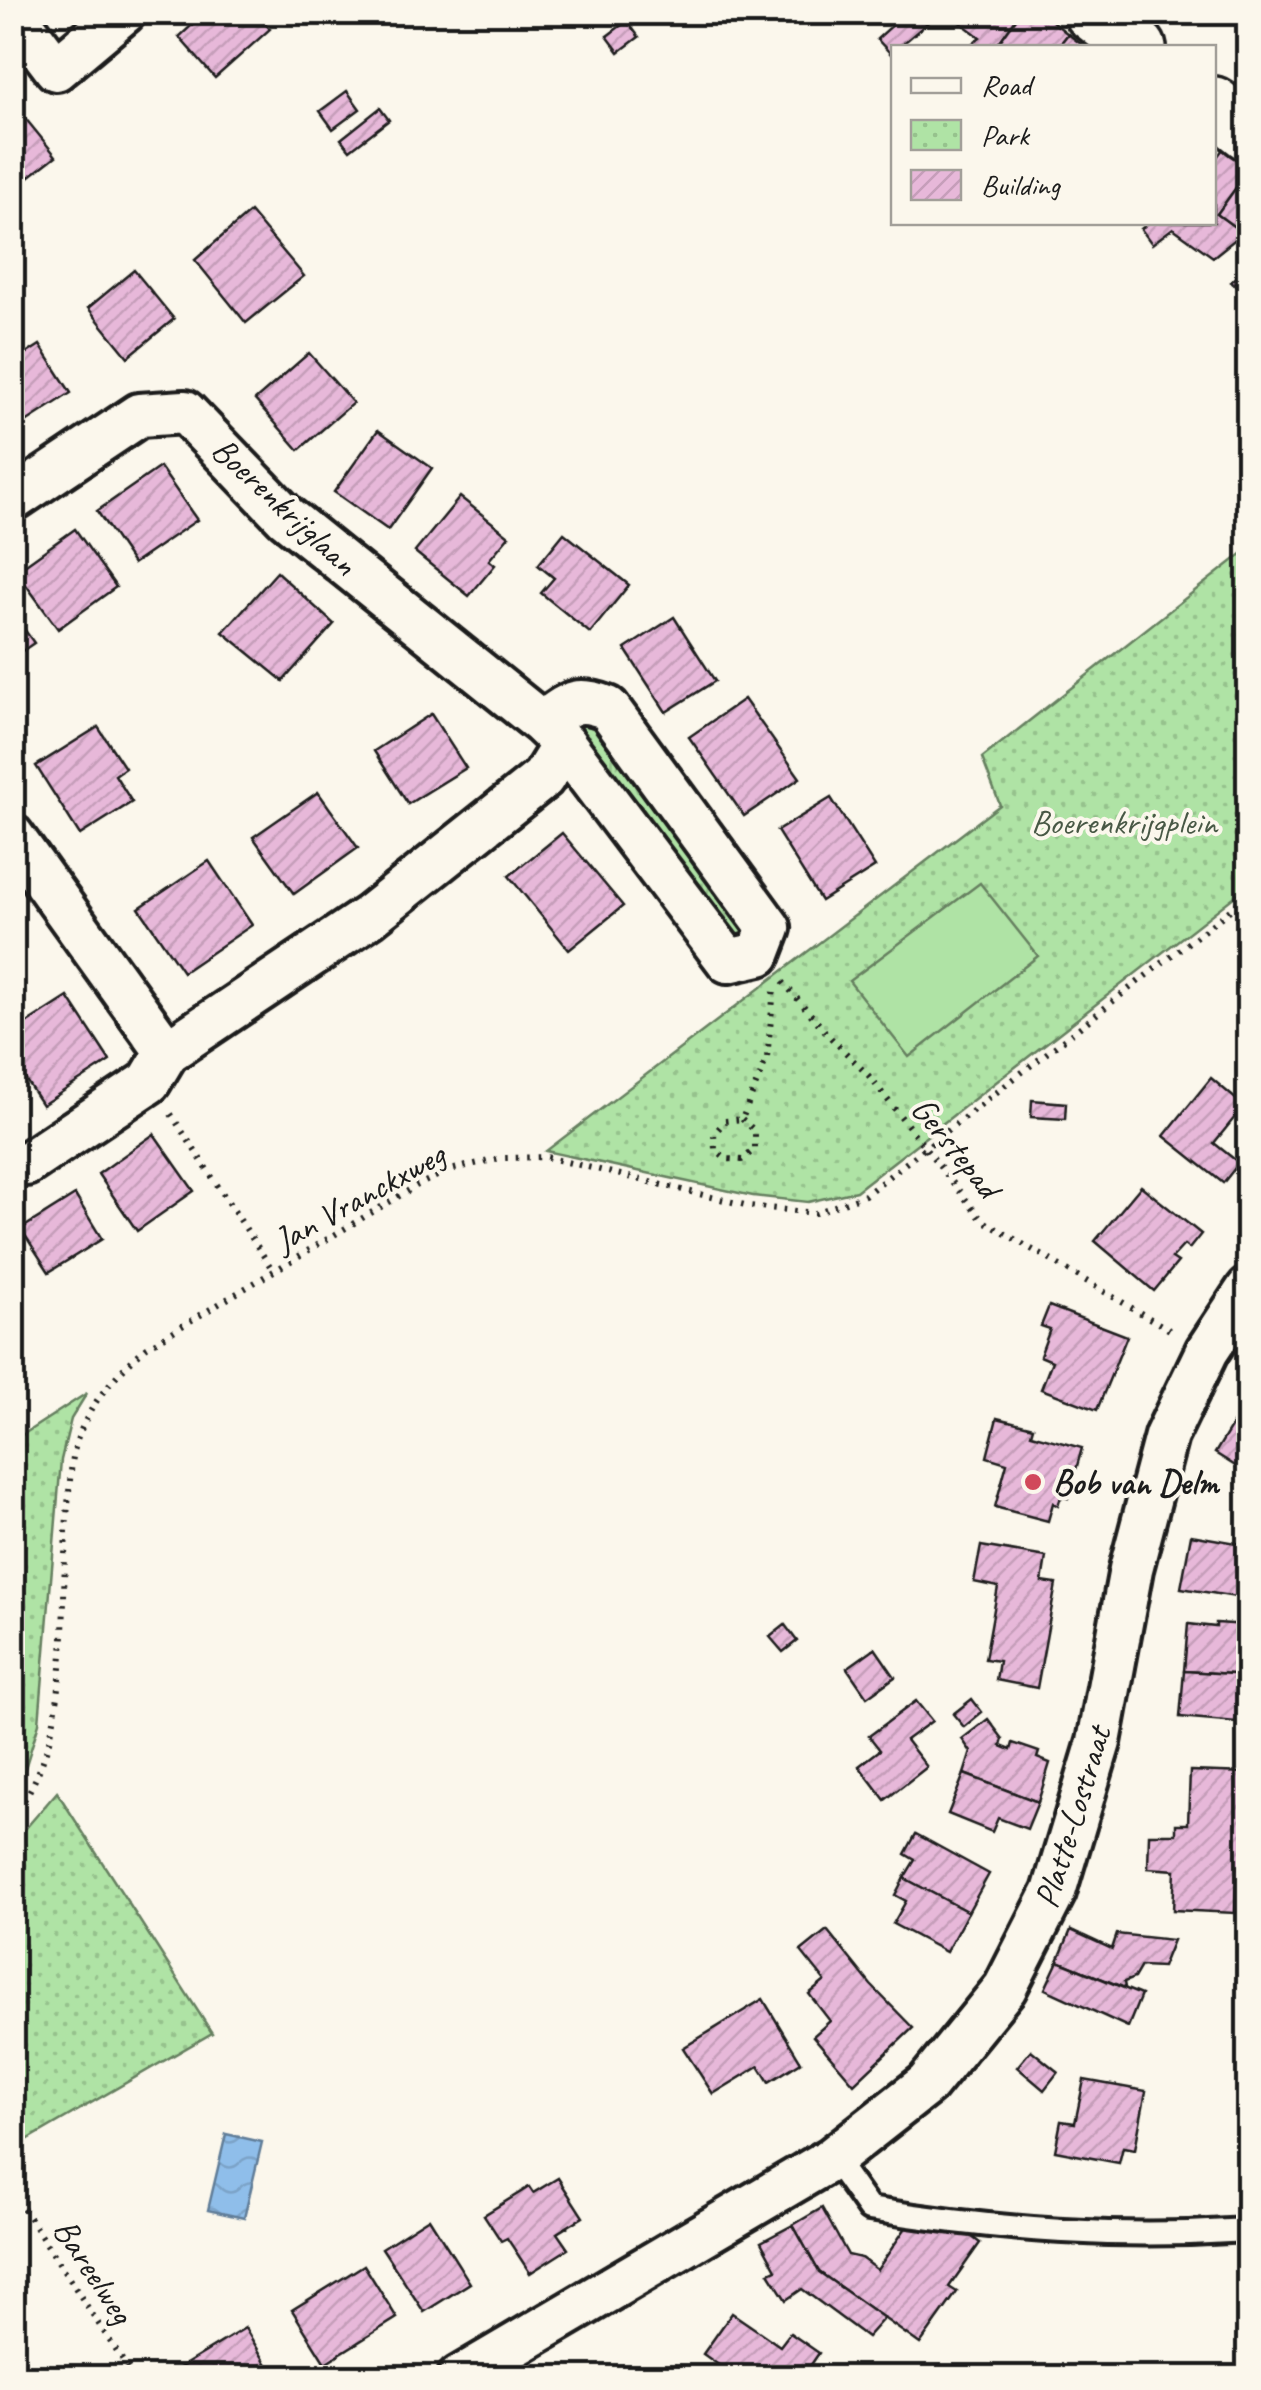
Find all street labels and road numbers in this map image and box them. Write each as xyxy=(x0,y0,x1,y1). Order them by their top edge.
street label: Boerenkrijglaan xyxy=(202,427,367,586)
street label: Gerstepad xyxy=(901,1088,1013,1211)
street label: Jan Vranckxweg xyxy=(264,1131,455,1264)
street label: Platte-Lostraat xyxy=(1024,1718,1122,1913)
street label: Bareelweg xyxy=(43,2210,145,2334)

